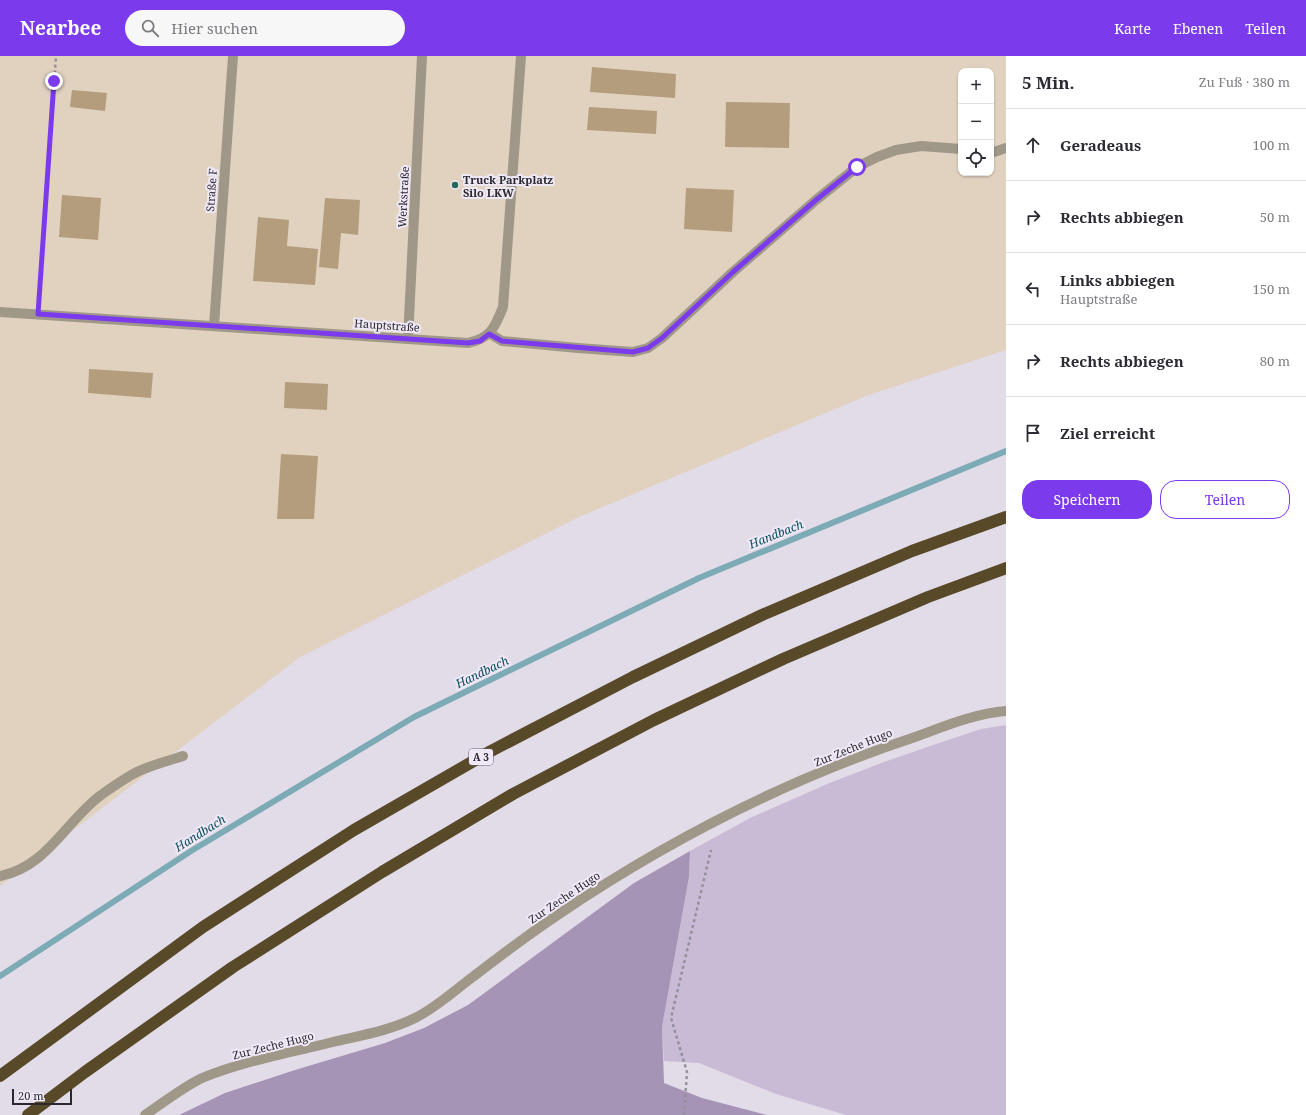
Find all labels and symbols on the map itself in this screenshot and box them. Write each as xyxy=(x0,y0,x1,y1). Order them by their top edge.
route end xyxy=(45,72,63,90)
route start xyxy=(848,158,866,176)
street label: Werkstraße xyxy=(394,166,412,228)
street label: Straße F xyxy=(202,167,220,212)
place label: Truck Parkplatz Silo LKW xyxy=(463,172,553,200)
marker: Truck Parkplatz Silo LKW xyxy=(450,180,460,190)
street label: Hauptstraße xyxy=(354,315,420,335)
water label: Handbach xyxy=(745,515,806,553)
water label: Handbach xyxy=(452,652,511,693)
street label: Zur Zeche Hugo xyxy=(812,724,894,770)
road number: A 3 xyxy=(469,749,493,765)
water label: Handbach xyxy=(170,811,229,856)
street label: Zur Zeche Hugo xyxy=(525,868,603,926)
street label: Zur Zeche Hugo xyxy=(231,1028,315,1062)
scale bar xyxy=(12,1087,72,1106)

